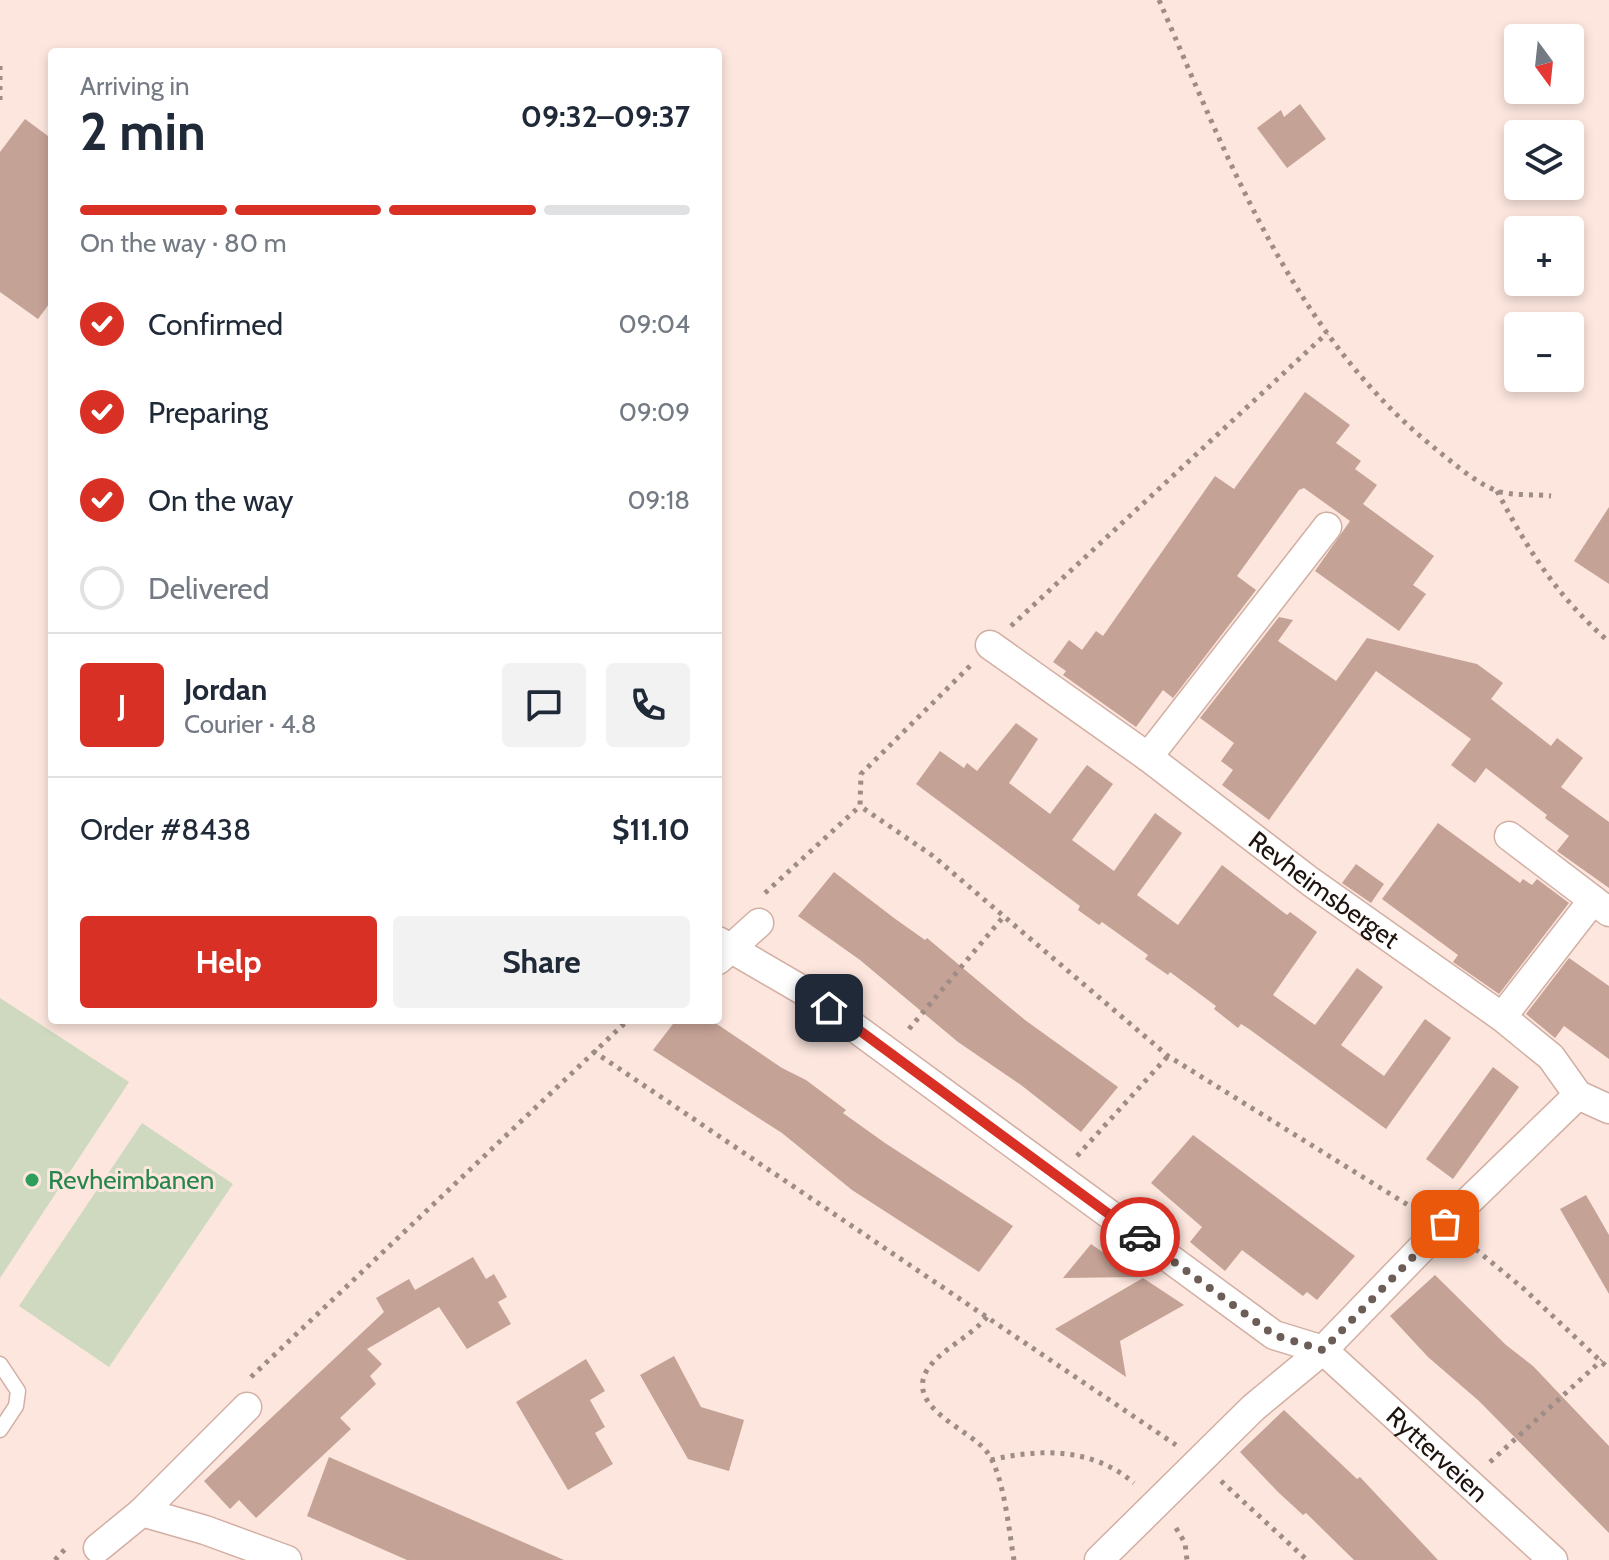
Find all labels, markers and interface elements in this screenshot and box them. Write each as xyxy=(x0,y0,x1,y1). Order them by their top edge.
north arrow xyxy=(1504,24,1584,104)
map controls xyxy=(1504,24,1584,392)
text: Arriving in xyxy=(80,70,190,102)
text: 09:32–09:37 xyxy=(521,98,690,135)
text: 2 min xyxy=(80,100,206,163)
button: layers xyxy=(1504,120,1584,200)
button: + xyxy=(1504,216,1584,296)
text: On the way · 80 m xyxy=(80,227,287,259)
icon: check xyxy=(80,302,124,346)
text: Confirmed xyxy=(148,306,283,343)
text: 09:04 xyxy=(618,308,690,340)
button: − xyxy=(1504,312,1584,392)
icon: check xyxy=(80,390,124,434)
text: Preparing xyxy=(148,394,268,431)
text: 09:09 xyxy=(619,396,690,428)
icon: check xyxy=(80,478,124,522)
text: On the way xyxy=(148,482,293,519)
text: 09:18 xyxy=(627,484,690,516)
text: Delivered xyxy=(148,570,269,607)
button: chat xyxy=(502,663,586,747)
button: phone xyxy=(606,663,690,747)
text: Jordan xyxy=(184,671,267,708)
text: J xyxy=(118,687,126,724)
text: Courier · 4.8 xyxy=(184,708,317,740)
text: Order #8438 xyxy=(80,811,251,848)
text: $11.10 xyxy=(612,811,690,848)
street label: Revheimsberget xyxy=(1242,824,1406,955)
button: Help xyxy=(80,916,377,1008)
button: Share xyxy=(393,916,690,1008)
pin xyxy=(795,974,863,1042)
icon: home xyxy=(807,986,851,1030)
place label: Revheimbanen xyxy=(48,1164,214,1196)
marker: Revheimbanen xyxy=(23,1171,41,1189)
pin xyxy=(1411,1190,1479,1258)
courier xyxy=(1100,1197,1180,1277)
icon: bag xyxy=(1423,1202,1467,1246)
icon: car xyxy=(1118,1215,1162,1259)
street label: Rytterveien xyxy=(1380,1400,1495,1509)

